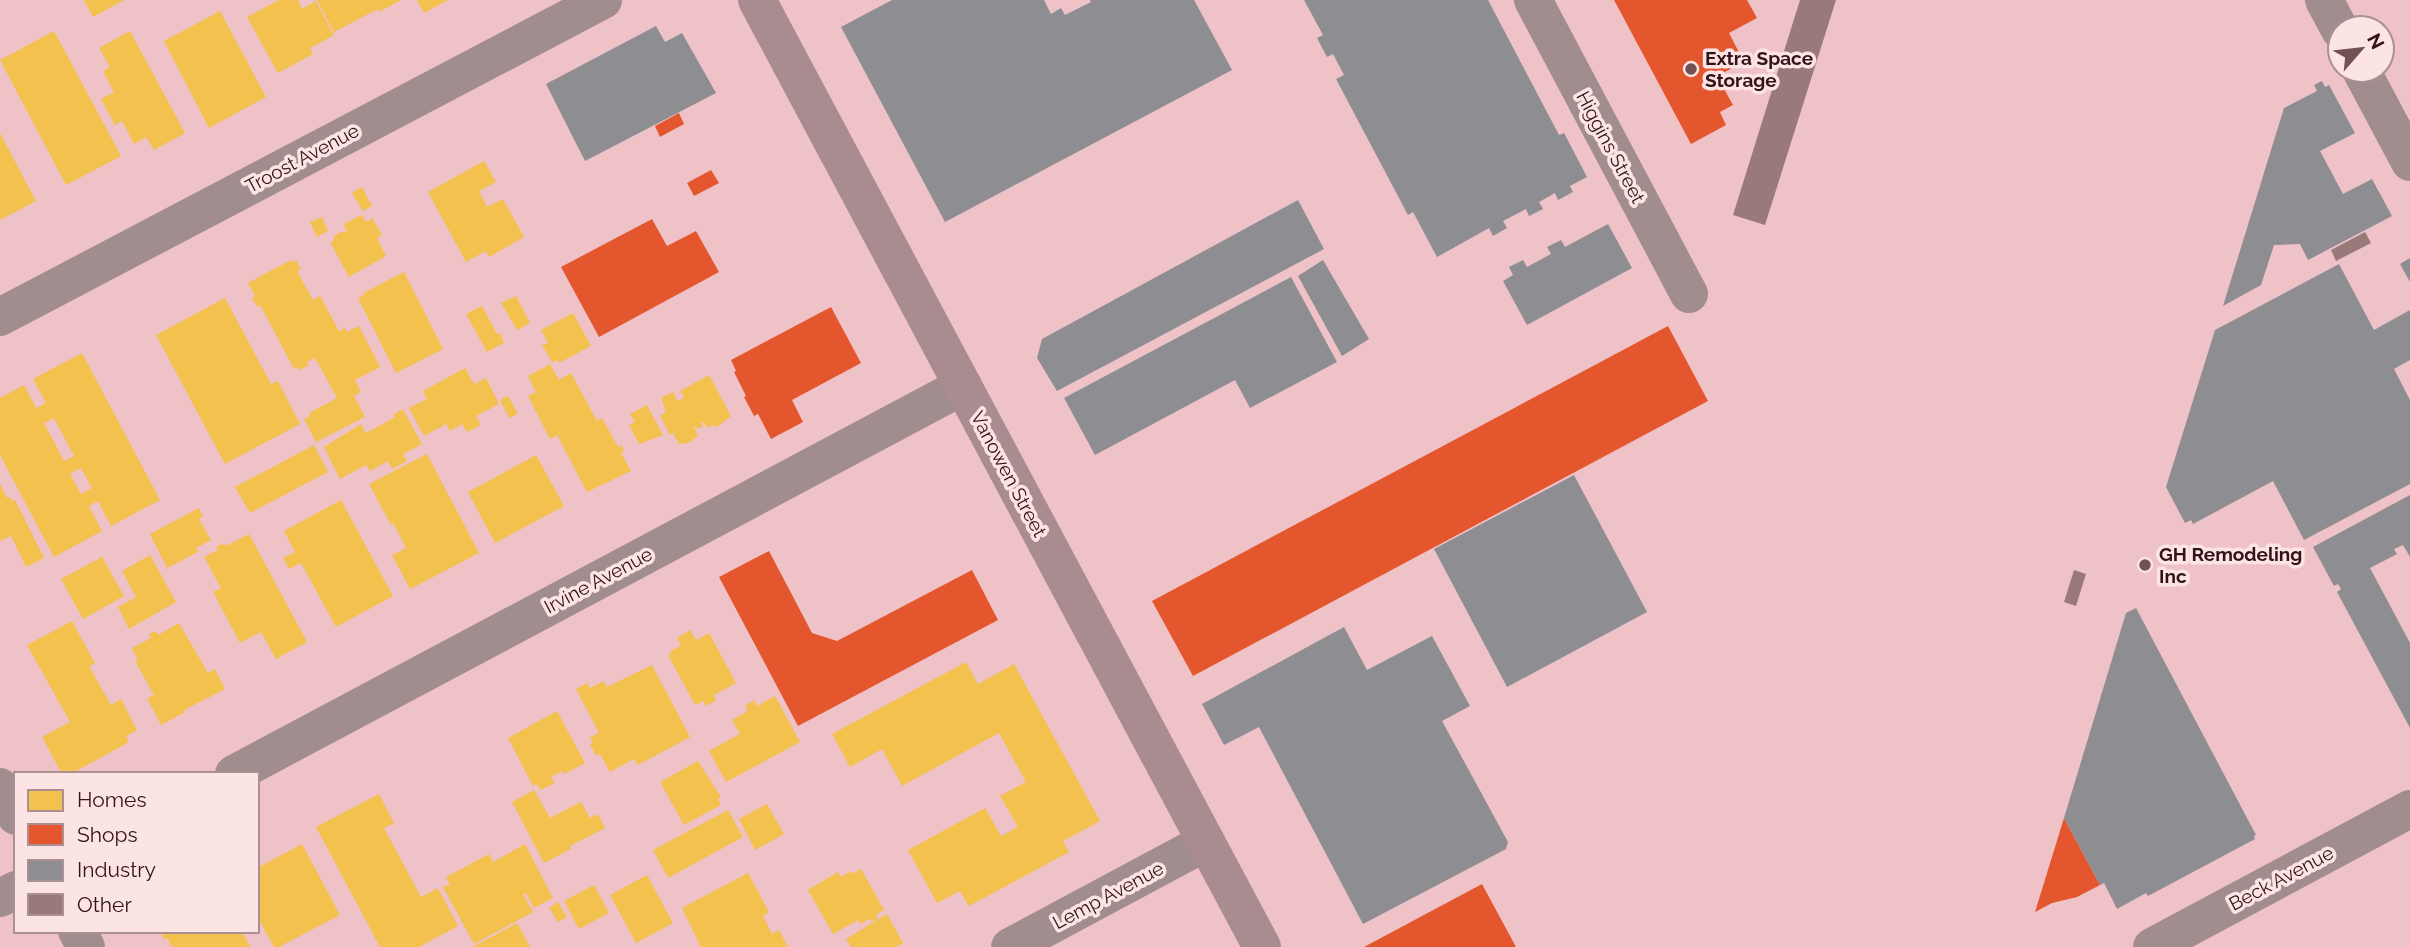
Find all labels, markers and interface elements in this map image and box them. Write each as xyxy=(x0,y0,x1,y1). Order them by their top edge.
north arrow xyxy=(2326,14,2396,84)
text: N xyxy=(2363,29,2389,53)
place label: Extra Space Storage xyxy=(1705,47,1813,91)
marker: Extra Space Storage xyxy=(1683,61,1699,77)
street label: Higgins Street xyxy=(1572,87,1650,207)
street label: Troost Avenue xyxy=(241,119,363,197)
street label: Vanowen Street xyxy=(967,407,1052,541)
street label: Irvine Avenue xyxy=(540,542,656,618)
place label: GH Remodeling Inc xyxy=(2159,543,2302,587)
marker: GH Remodeling Inc xyxy=(2137,557,2153,573)
legend xyxy=(14,772,259,933)
text: Homes xyxy=(77,787,147,812)
text: Shops xyxy=(77,822,138,847)
street label: Beck Avenue xyxy=(2225,841,2337,915)
text: Industry xyxy=(77,857,156,882)
street label: Lemp Avenue xyxy=(1049,857,1167,933)
text: Other xyxy=(77,892,132,917)

